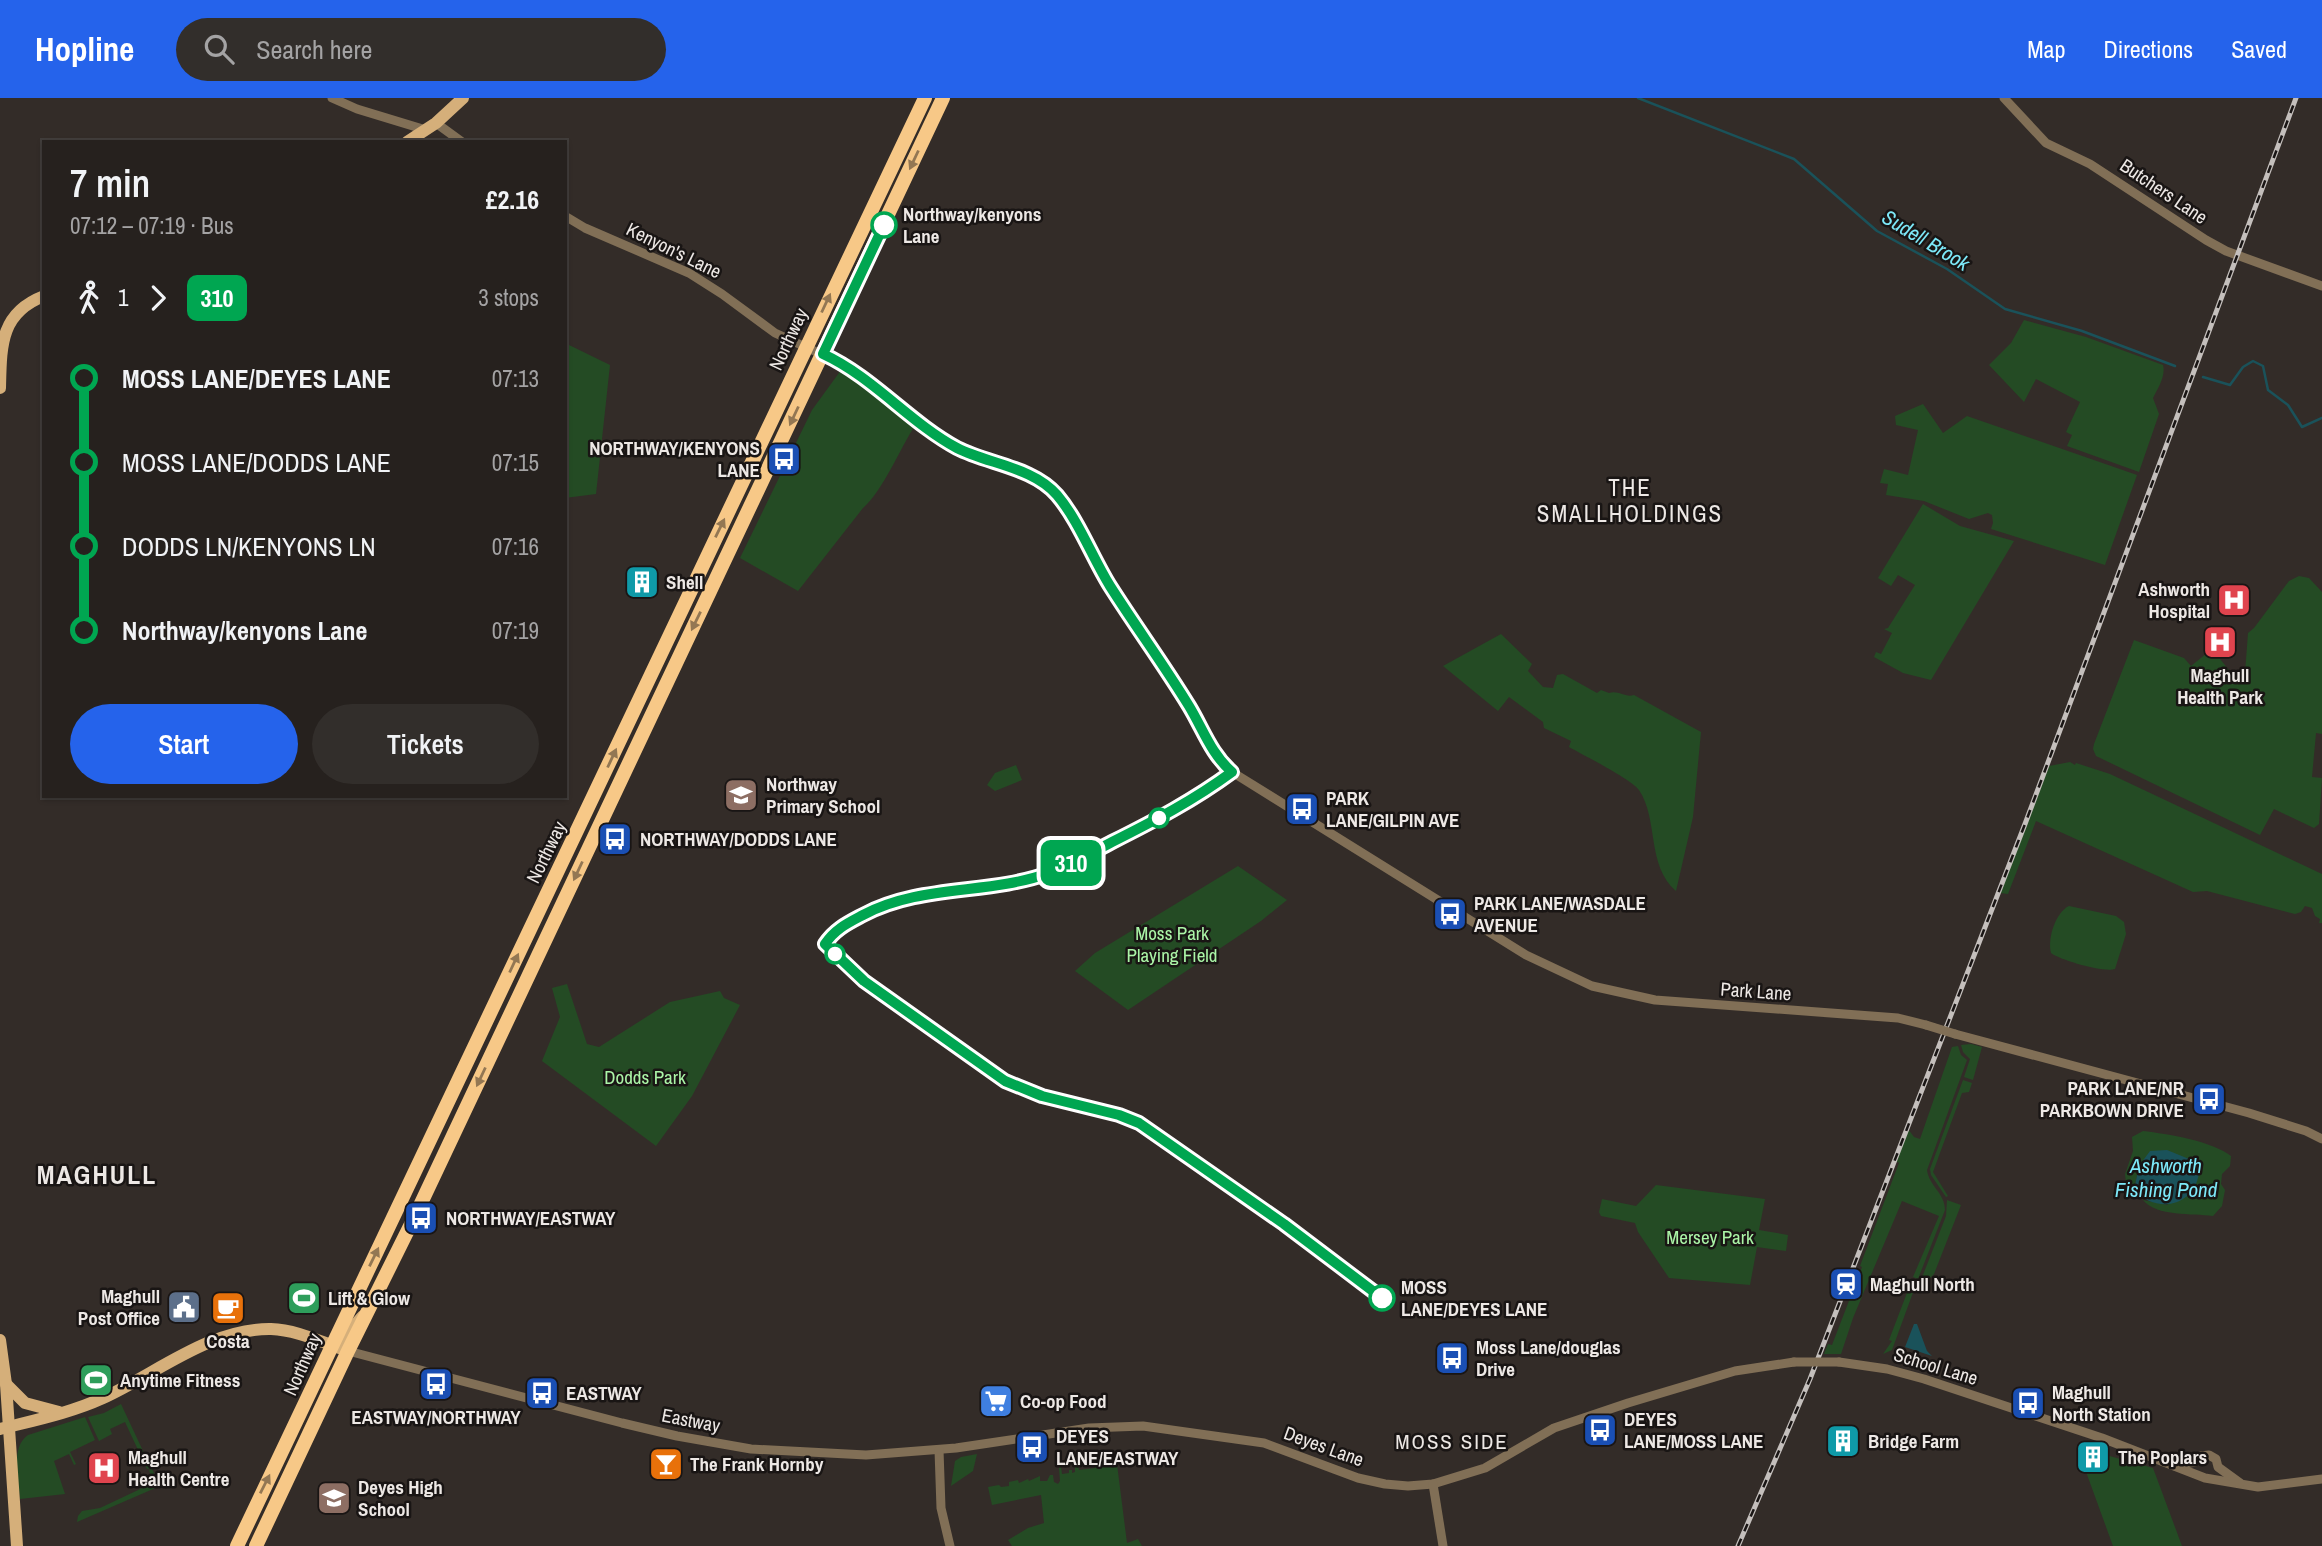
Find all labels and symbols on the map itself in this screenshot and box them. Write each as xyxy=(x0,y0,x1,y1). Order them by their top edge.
one-way arrow xyxy=(909,150,920,170)
street label: Butchers Lane xyxy=(2115,152,2213,230)
place label: Northway/kenyons Lane xyxy=(903,201,1042,249)
water label: Sudell Brook xyxy=(1877,202,1976,278)
marker: Northway/kenyons Lane xyxy=(871,212,897,238)
street label: Kenyon's Lane xyxy=(622,216,726,284)
one-way arrow xyxy=(821,293,832,313)
street label: Northway xyxy=(762,304,814,374)
one-way arrow xyxy=(789,406,800,426)
place label: NORTHWAY/KENYONS LANE xyxy=(589,435,760,483)
bus stop icon: NORTHWAY/KENYONS LANE xyxy=(765,440,803,478)
district label: THE SMALLHOLDINGS xyxy=(1537,472,1723,529)
one-way arrow xyxy=(714,518,725,538)
building icon: Shell xyxy=(623,563,661,601)
place label: Shell xyxy=(666,569,703,595)
place label: Ashworth Hospital xyxy=(2138,576,2210,624)
hospital icon: Ashworth Hospital xyxy=(2215,581,2253,619)
one-way arrow xyxy=(691,611,702,631)
hospital icon: Maghull Health Park xyxy=(2201,623,2239,661)
place label: Maghull Health Park xyxy=(2177,662,2263,710)
one-way arrow xyxy=(606,748,618,768)
place label: Northway Primary School xyxy=(766,771,880,819)
school or university icon: Northway Primary School xyxy=(722,776,760,814)
place label: PARK LANE/GILPIN AVE xyxy=(1326,785,1459,833)
bus stop icon: PARK LANE/GILPIN AVE xyxy=(1283,790,1321,828)
unlabelled marker xyxy=(1149,808,1169,828)
street label: Northway xyxy=(520,817,572,887)
bus stop icon: NORTHWAY/DODDS LANE xyxy=(596,820,634,858)
place label: NORTHWAY/DODDS LANE xyxy=(640,826,837,852)
line badge: 310 xyxy=(1031,840,1111,886)
one-way arrow xyxy=(572,861,583,881)
place label: PARK LANE/WASDALE AVENUE xyxy=(1474,890,1646,938)
bus stop icon: PARK LANE/WASDALE AVENUE xyxy=(1431,895,1469,933)
park label: Moss Park Playing Field xyxy=(1127,920,1217,968)
unlabelled marker xyxy=(825,944,845,964)
one-way arrow xyxy=(508,953,520,973)
street label: Park Lane xyxy=(1720,976,1792,1006)
park label: Dodds Park xyxy=(604,1064,686,1090)
one-way arrow xyxy=(475,1066,486,1087)
place label: PARK LANE/NR PARKBOWN DRIVE xyxy=(2040,1075,2184,1123)
bus stop icon: PARK LANE/NR PARKBOWN DRIVE xyxy=(2190,1080,2228,1118)
water label: Ashworth Fishing Pond xyxy=(2115,1151,2218,1204)
district label: MAGHULL xyxy=(37,1157,157,1192)
bus stop icon: NORTHWAY/EASTWAY xyxy=(402,1199,440,1237)
place label: NORTHWAY/EASTWAY xyxy=(446,1205,616,1231)
park label: Mersey Park xyxy=(1666,1224,1754,1250)
one-way arrow xyxy=(368,1247,379,1267)
station icon: Maghull North xyxy=(1827,1265,1865,1303)
place label: Maghull North xyxy=(1870,1271,1975,1297)
place label: MOSS LANE/DEYES LANE xyxy=(1401,1274,1547,1322)
sports icon: Lift & Glow xyxy=(285,1279,323,1317)
place label: Maghull Post Office xyxy=(78,1283,160,1331)
place label: Lift & Glow xyxy=(328,1285,411,1311)
marker: MOSS LANE/DEYES LANE xyxy=(1369,1285,1395,1311)
public building icon: Maghull Post Office xyxy=(165,1288,203,1326)
cafe icon: Costa xyxy=(209,1289,247,1327)
place label: Costa xyxy=(206,1328,250,1354)
street label: Northway xyxy=(277,1328,327,1399)
place label: Moss Lane/douglas Drive xyxy=(1476,1334,1621,1382)
bus stop icon: Moss Lane/douglas Drive xyxy=(1433,1339,1471,1377)
street label: School Lane xyxy=(1891,1341,1981,1391)
sports icon: Anytime Fitness xyxy=(77,1361,115,1399)
bus stop icon: EASTWAY/NORTHWAY xyxy=(417,1365,455,1403)
place label: Anytime Fitness xyxy=(120,1367,240,1393)
bus stop icon: EASTWAY xyxy=(523,1374,561,1412)
place label: Maghull North Station xyxy=(2052,1379,2151,1427)
place label: EASTWAY xyxy=(566,1380,642,1406)
supermarket icon: Co-op Food xyxy=(977,1382,1015,1420)
bus stop icon: Maghull North Station xyxy=(2009,1384,2047,1422)
place label: Co-op Food xyxy=(1020,1388,1107,1414)
street label: Eastway xyxy=(660,1402,723,1438)
place label: EASTWAY/NORTHWAY xyxy=(351,1404,521,1430)
place label: DEYES LANE/MOSS LANE xyxy=(1624,1406,1763,1454)
bus stop icon: DEYES LANE/MOSS LANE xyxy=(1581,1411,1619,1449)
street label: Deyes Lane xyxy=(1280,1420,1368,1472)
building icon: Bridge Farm xyxy=(1824,1422,1862,1460)
place label: DEYES LANE/EASTWAY xyxy=(1056,1423,1179,1471)
district label: MOSS SIDE xyxy=(1395,1427,1509,1456)
bus stop icon: DEYES LANE/EASTWAY xyxy=(1013,1428,1051,1466)
place label: Bridge Farm xyxy=(1868,1428,1959,1454)
building icon: The Poplars xyxy=(2074,1438,2112,1476)
place label: Maghull Health Centre xyxy=(128,1444,230,1492)
place label: The Poplars xyxy=(2118,1444,2207,1470)
bar icon: The Frank Hornby xyxy=(647,1445,685,1483)
hospital icon: Maghull Health Centre xyxy=(85,1449,123,1487)
place label: The Frank Hornby xyxy=(690,1451,824,1477)
one-way arrow xyxy=(260,1474,271,1494)
place label: Deyes High School xyxy=(358,1474,443,1522)
school or university icon: Deyes High School xyxy=(315,1479,353,1517)

